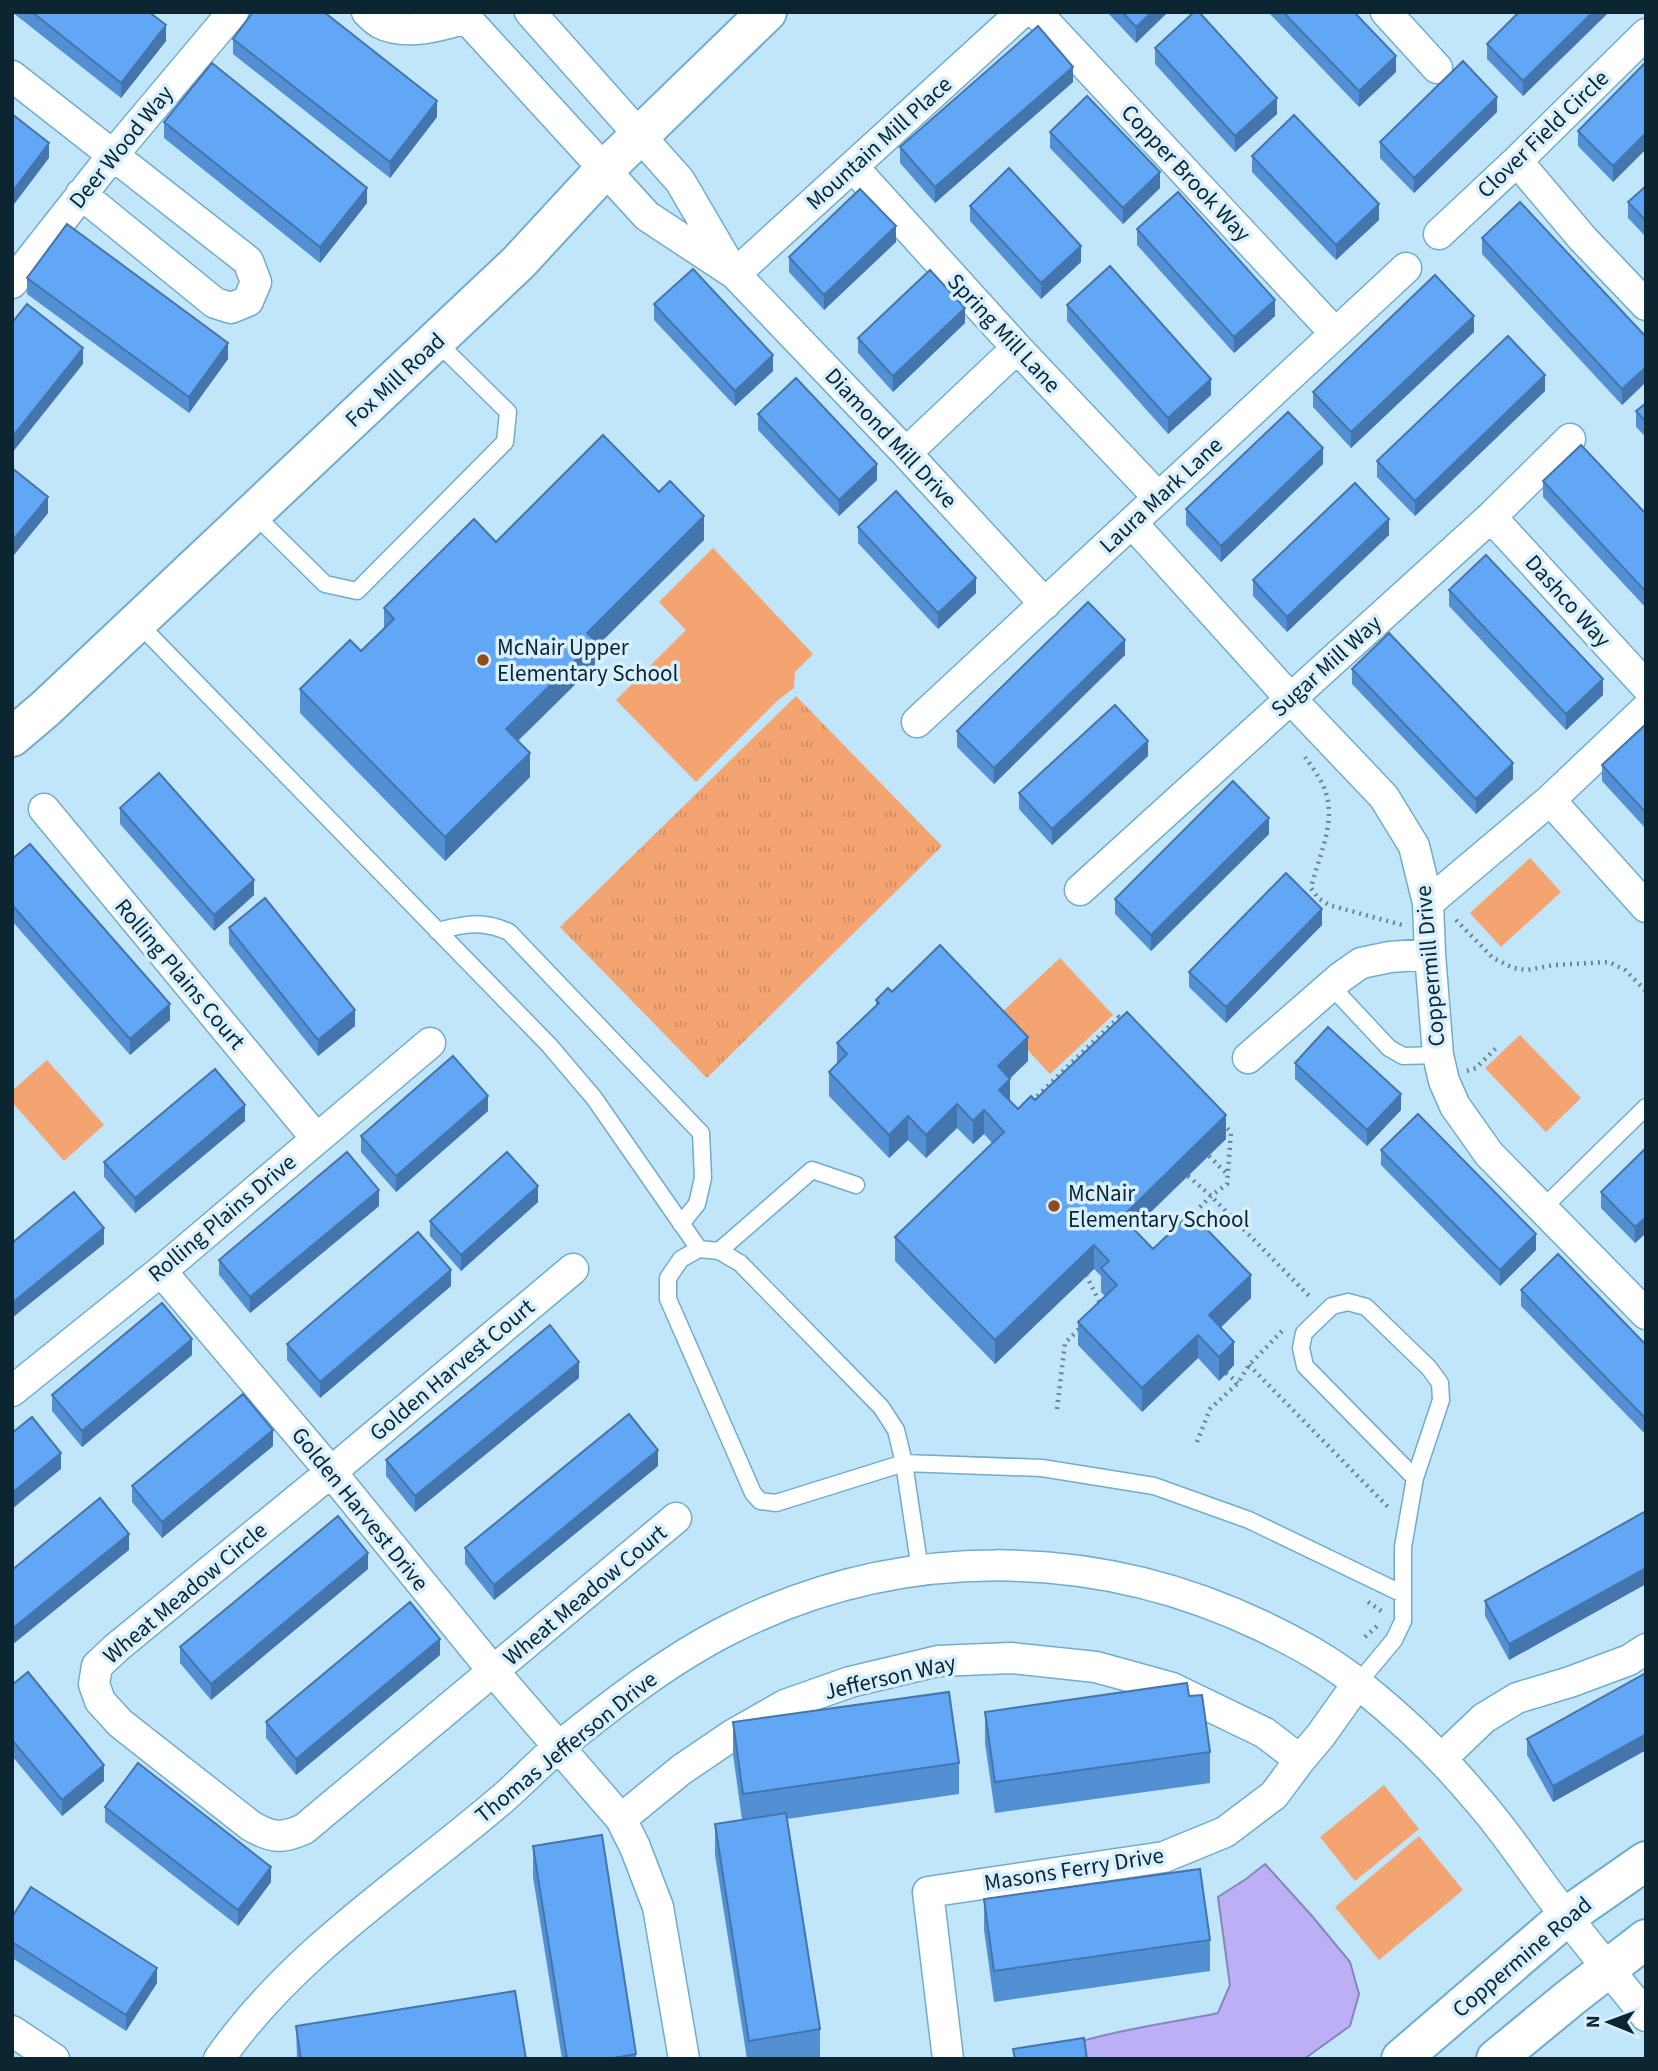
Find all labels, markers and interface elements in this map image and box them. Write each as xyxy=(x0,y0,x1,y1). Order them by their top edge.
street label: Clover Field Circle xyxy=(1470,62,1616,206)
street label: Mountain Mill Place xyxy=(799,68,959,218)
street label: Deer Wood Way xyxy=(61,78,181,216)
street label: Copper Brook Way xyxy=(1113,97,1259,249)
street label: Spring Mill Lane xyxy=(940,266,1068,400)
street label: Fox Mill Road xyxy=(338,325,452,435)
street label: Diamond Mill Drive xyxy=(817,360,965,516)
street label: Laura Mark Lane xyxy=(1092,429,1230,561)
street label: Dashco Way xyxy=(1517,547,1619,655)
street label: Sugar Mill Way xyxy=(1263,607,1389,725)
place label: McNair Upper Elementary School xyxy=(497,631,678,690)
marker: McNair Upper Elementary School xyxy=(475,652,491,668)
street label: Coppermill Drive xyxy=(1407,884,1453,1048)
street label: Rolling Plains Court xyxy=(107,891,253,1057)
street label: Rolling Plains Drive xyxy=(141,1146,303,1290)
place label: McNair Elementary School xyxy=(1068,1177,1249,1236)
marker: McNair Elementary School xyxy=(1046,1198,1062,1214)
street label: Golden Harvest Court xyxy=(362,1291,542,1449)
street label: Golden Harvest Drive xyxy=(283,1420,437,1598)
street label: Wheat Meadow Circle xyxy=(96,1514,274,1672)
street label: Wheat Meadow Court xyxy=(496,1516,674,1673)
street label: Jefferson Way xyxy=(821,1646,959,1708)
street label: Thomas Jefferson Drive xyxy=(468,1663,664,1831)
street label: Masons Ferry Drive xyxy=(982,1839,1166,1899)
street label: Coppermine Road xyxy=(1445,1889,1599,2025)
north arrow xyxy=(1574,1987,1644,2057)
text: N xyxy=(1580,2015,1607,2028)

